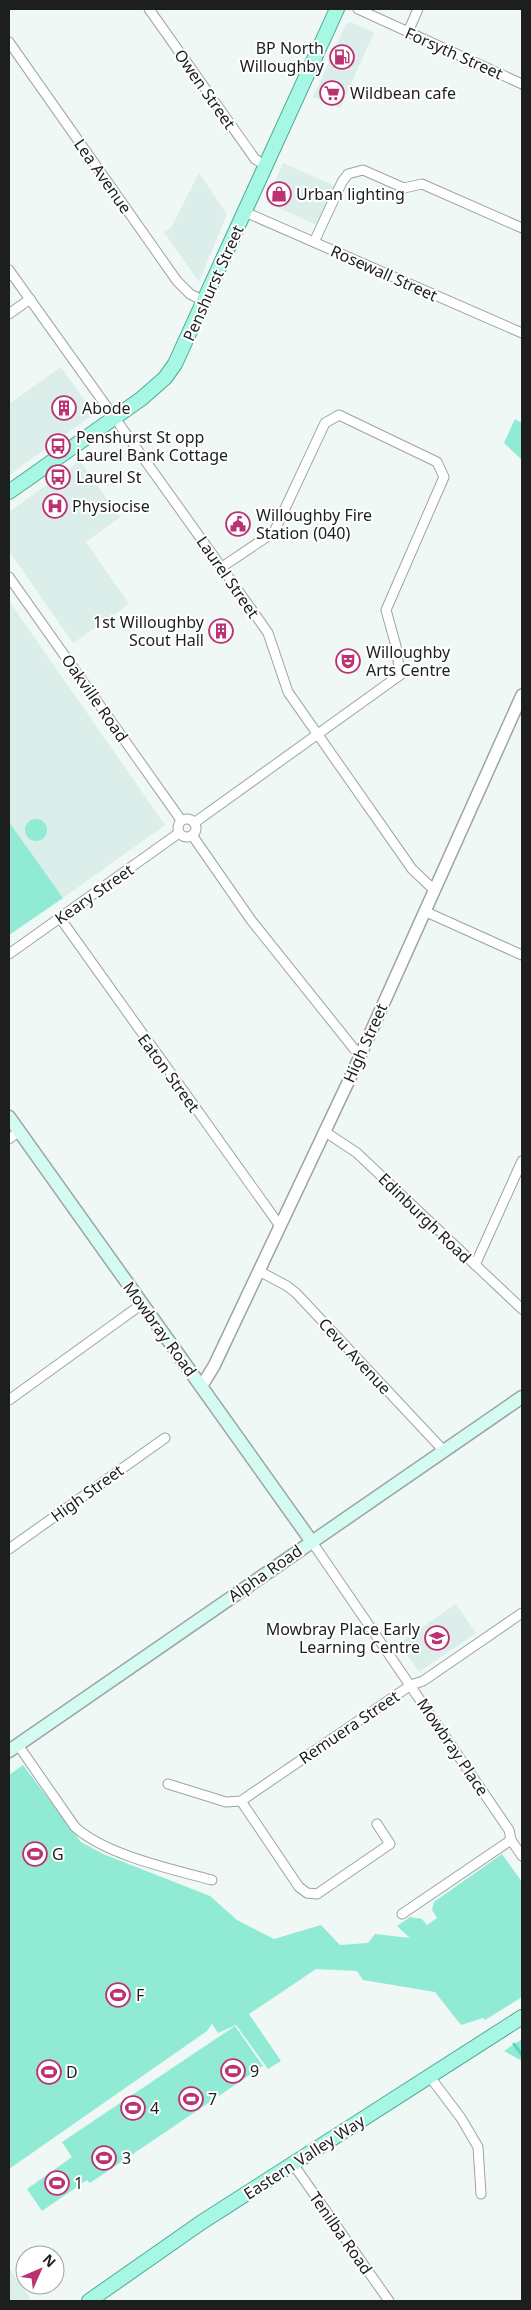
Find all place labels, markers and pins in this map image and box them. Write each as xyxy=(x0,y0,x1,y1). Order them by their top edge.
place label: BP North Willoughby xyxy=(240,37,325,77)
fuel station icon: BP North Willoughby xyxy=(329,44,355,70)
supermarket icon: Wildbean cafe xyxy=(319,80,345,106)
place label: Wildbean cafe xyxy=(350,82,456,104)
shop icon: Urban lighting xyxy=(266,181,292,207)
place label: Urban lighting xyxy=(296,183,405,205)
building icon: Abode xyxy=(51,395,77,421)
place label: Abode xyxy=(82,397,131,419)
place label: Penshurst St opp Laurel Bank Cottage xyxy=(76,426,228,466)
bus stop icon: Penshurst St opp Laurel Bank Cottage xyxy=(45,433,71,459)
bus stop icon: Laurel St xyxy=(45,464,71,490)
place label: Laurel St xyxy=(76,466,142,488)
hospital icon: Physiocise xyxy=(42,493,68,519)
place label: Physiocise xyxy=(72,495,150,517)
place label: Willoughby Fire Station (040) xyxy=(256,504,372,544)
public building icon: Willoughby Fire Station (040) xyxy=(225,511,251,537)
place label: 1st Willoughby Scout Hall xyxy=(93,611,205,651)
building icon: 1st Willoughby Scout Hall xyxy=(208,618,234,644)
place label: Willoughby Arts Centre xyxy=(366,641,451,681)
theatre icon: Willoughby Arts Centre xyxy=(335,648,361,674)
place label: Mowbray Place Early Learning Centre xyxy=(266,1618,421,1658)
school or university icon: Mowbray Place Early Learning Centre xyxy=(424,1625,450,1651)
sports icon: G xyxy=(22,1841,48,1867)
place label: G xyxy=(52,1843,64,1865)
sports icon: F xyxy=(105,1982,131,2008)
place label: F xyxy=(136,1984,144,2006)
sports icon: 9 xyxy=(220,2058,246,2084)
sports icon: D xyxy=(36,2059,62,2085)
place label: 9 xyxy=(250,2060,259,2082)
place label: D xyxy=(66,2061,78,2083)
sports icon: 7 xyxy=(178,2086,204,2112)
place label: 7 xyxy=(208,2088,217,2110)
sports icon: 4 xyxy=(120,2095,146,2121)
place label: 4 xyxy=(150,2097,159,2119)
sports icon: 3 xyxy=(91,2145,117,2171)
place label: 3 xyxy=(122,2147,131,2169)
sports icon: 1 xyxy=(44,2170,70,2196)
place label: 1 xyxy=(74,2172,83,2194)

